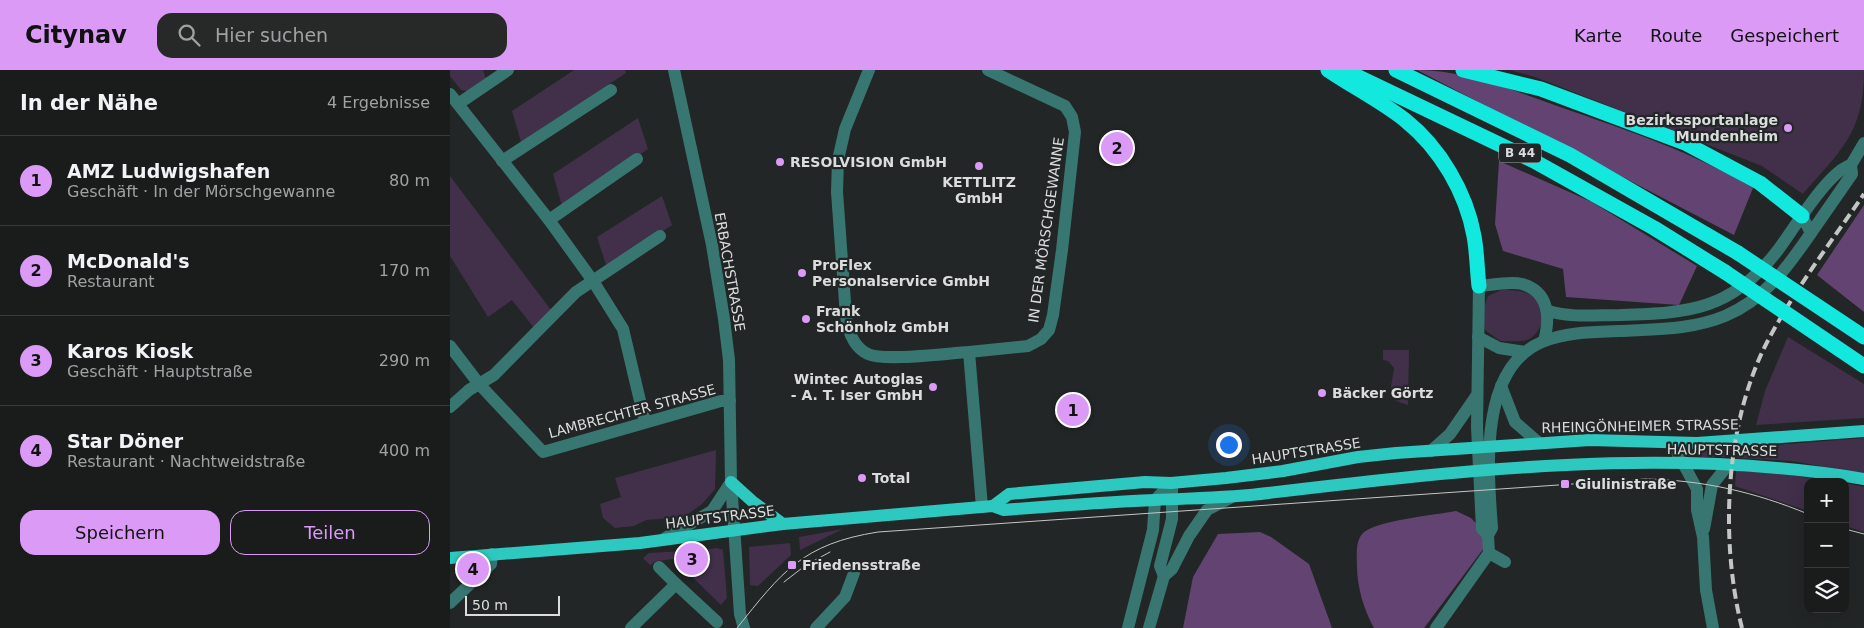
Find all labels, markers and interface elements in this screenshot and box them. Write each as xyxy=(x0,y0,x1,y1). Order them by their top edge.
search box xyxy=(157,13,507,58)
text: Citynav xyxy=(25,21,127,49)
icon: search xyxy=(175,21,203,49)
text: Hier suchen xyxy=(215,24,328,46)
text: Karte xyxy=(1574,25,1622,46)
text: Route xyxy=(1650,25,1702,46)
text: Gespeichert xyxy=(1730,25,1839,46)
text: In der Nähe xyxy=(20,91,158,115)
text: 4 Ergebnisse xyxy=(327,93,430,112)
place label: Bezirkssportanlage Mundenheim xyxy=(1626,112,1778,144)
marker: Bezirkssportanlage Mundenheim xyxy=(1782,122,1794,134)
pin: 2 xyxy=(1101,129,1133,167)
street label: IN DER MÖRSCHGEWANNE xyxy=(1024,136,1067,324)
road number: B 44 xyxy=(1499,144,1541,162)
place label: RESOLVISION GmbH xyxy=(790,154,947,170)
marker: RESOLVISION GmbH xyxy=(774,156,786,168)
text: AMZ Ludwigshafen xyxy=(67,160,270,182)
marker: KETTLITZ GmbH xyxy=(973,160,985,172)
text: 1 xyxy=(30,171,42,190)
text: 80 m xyxy=(389,171,430,190)
place label: KETTLITZ GmbH xyxy=(942,174,1016,206)
text: Geschäft · In der Mörschgewanne xyxy=(67,182,335,201)
street label: ERBACHSTRASSE xyxy=(712,211,748,333)
text: McDonald's xyxy=(67,250,190,272)
place label: ProFlex Personalservice GmbH xyxy=(812,257,990,289)
text: 2 xyxy=(30,261,42,280)
text: 170 m xyxy=(379,261,430,280)
marker: ProFlex Personalservice GmbH xyxy=(796,267,808,279)
text: Restaurant xyxy=(67,272,155,291)
place label: Frank Schönholz GmbH xyxy=(816,303,949,335)
marker: Frank Schönholz GmbH xyxy=(800,313,812,325)
text: Karos Kiosk xyxy=(67,340,193,362)
text: 3 xyxy=(30,351,42,370)
text: 290 m xyxy=(379,351,430,370)
text: Geschäft · Hauptstraße xyxy=(67,362,253,381)
place label: Wintec Autoglas - A. T. Iser GmbH xyxy=(791,371,923,403)
street label: LAMBRECHTER STRASSE xyxy=(547,381,717,441)
marker: Wintec Autoglas - A. T. Iser GmbH xyxy=(927,381,939,393)
place label: Bäcker Görtz xyxy=(1332,385,1433,401)
marker: Bäcker Görtz xyxy=(1316,387,1328,399)
pin: 1 xyxy=(1057,391,1089,429)
street label: RHEINGÖNHEIMER STRASSE xyxy=(1541,415,1739,436)
text: Star Döner xyxy=(67,430,183,452)
your location xyxy=(1216,432,1242,458)
street label: HAUPTSTRASSE xyxy=(1250,434,1362,468)
text: 4 xyxy=(30,441,42,460)
text: 400 m xyxy=(379,441,430,460)
street label: HAUPTSTRASSE xyxy=(1667,441,1777,459)
text: Restaurant · Nachtweidstraße xyxy=(67,452,305,471)
place label: Total xyxy=(872,470,910,486)
marker: Total xyxy=(856,472,868,484)
place label: Giulinistraße xyxy=(1575,476,1677,492)
marker: Giulinistraße xyxy=(1559,478,1571,490)
map controls xyxy=(1804,478,1849,613)
button: + xyxy=(1804,478,1849,523)
street label: HAUPTSTRASSE xyxy=(664,502,776,532)
button: Speichern xyxy=(20,510,220,555)
button: Teilen xyxy=(230,510,430,555)
button: − xyxy=(1804,523,1849,568)
pin: 3 xyxy=(676,540,708,578)
pin: 4 xyxy=(457,550,489,588)
place label: Friedensstraße xyxy=(802,557,921,573)
marker: Friedensstraße xyxy=(786,559,798,571)
button: layers xyxy=(1804,568,1849,613)
scale bar xyxy=(465,593,560,616)
text: 50 m xyxy=(472,597,508,613)

